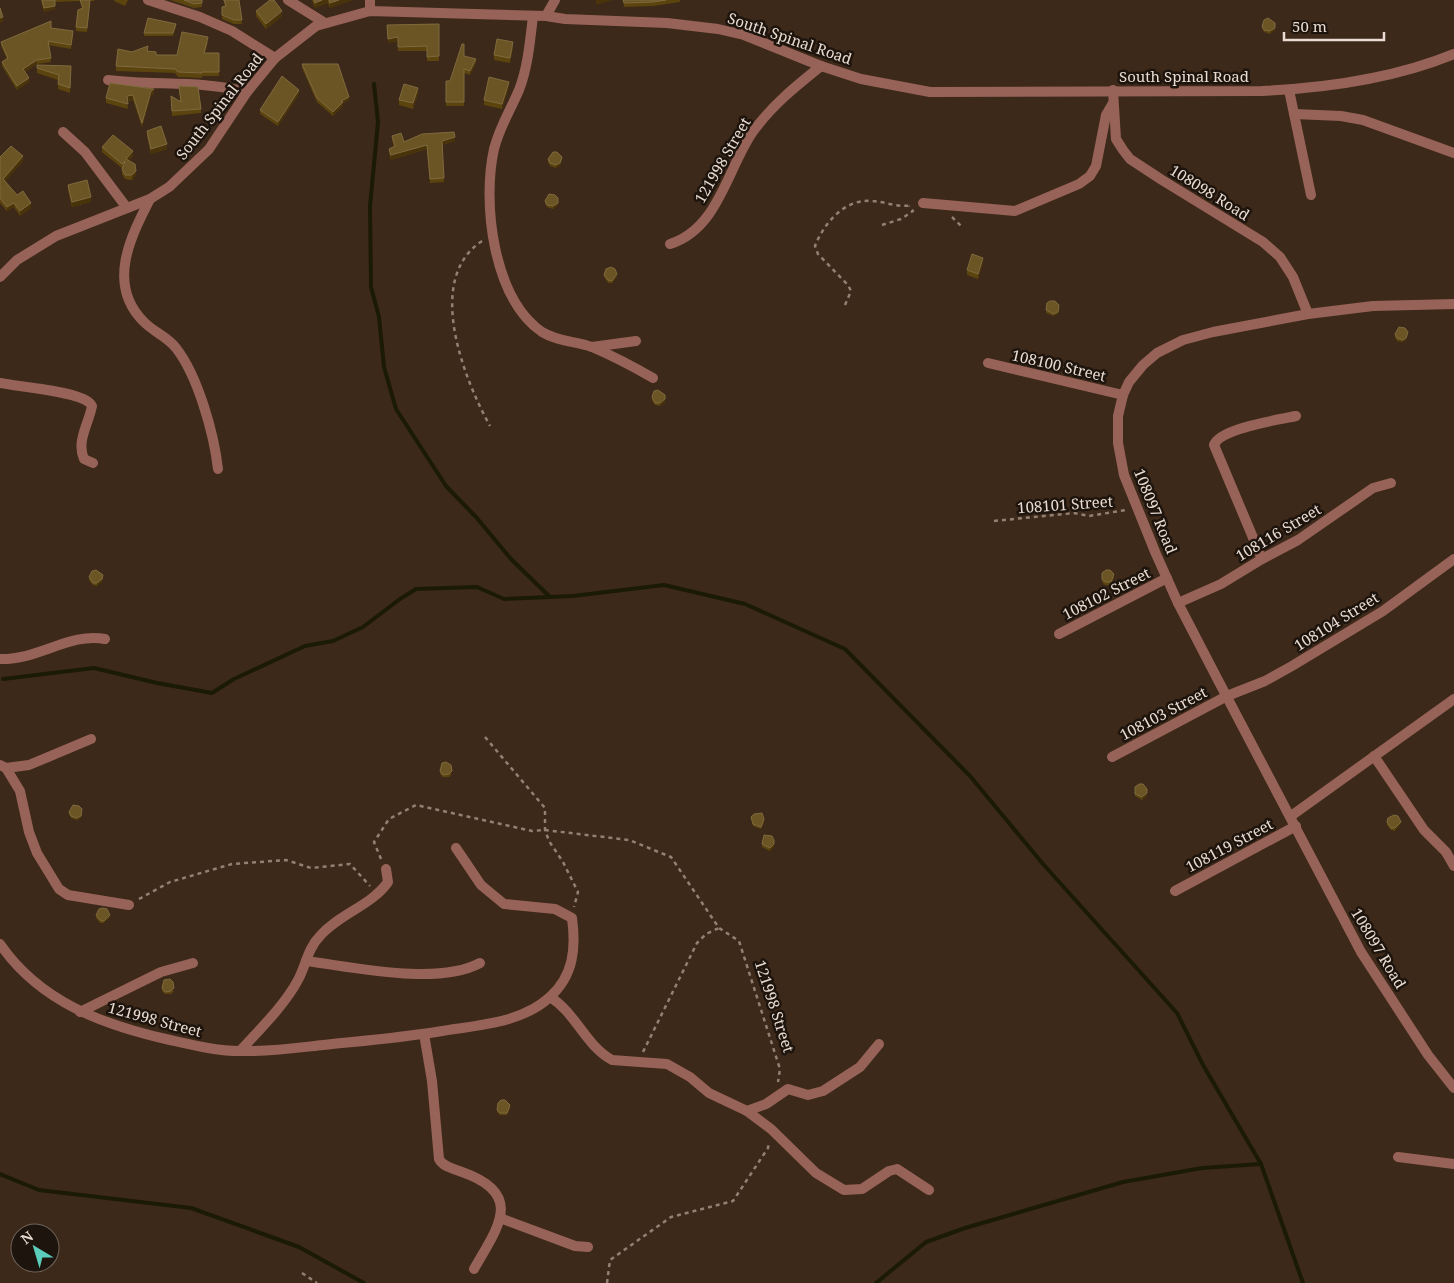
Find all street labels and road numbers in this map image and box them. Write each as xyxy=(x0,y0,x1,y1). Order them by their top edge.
street label: South Spinal Road xyxy=(725,7,855,69)
street label: South Spinal Road xyxy=(171,49,267,163)
street label: South Spinal Road xyxy=(1119,66,1249,86)
street label: 121998 Street xyxy=(689,113,755,207)
street label: 108098 Road xyxy=(1166,160,1254,224)
street label: 108100 Street xyxy=(1010,344,1108,386)
street label: 108097 Road xyxy=(1130,465,1182,557)
street label: 108101 Street xyxy=(1016,491,1114,517)
street label: 108116 Street xyxy=(1232,499,1324,565)
street label: 108102 Street xyxy=(1059,562,1153,624)
street label: 108104 Street xyxy=(1290,587,1382,655)
street label: 108103 Street xyxy=(1116,682,1210,744)
street label: 108119 Street xyxy=(1182,814,1276,876)
street label: 108097 Road xyxy=(1347,904,1411,992)
street label: 121998 Street xyxy=(751,957,799,1055)
street label: 121998 Street xyxy=(106,997,204,1041)

